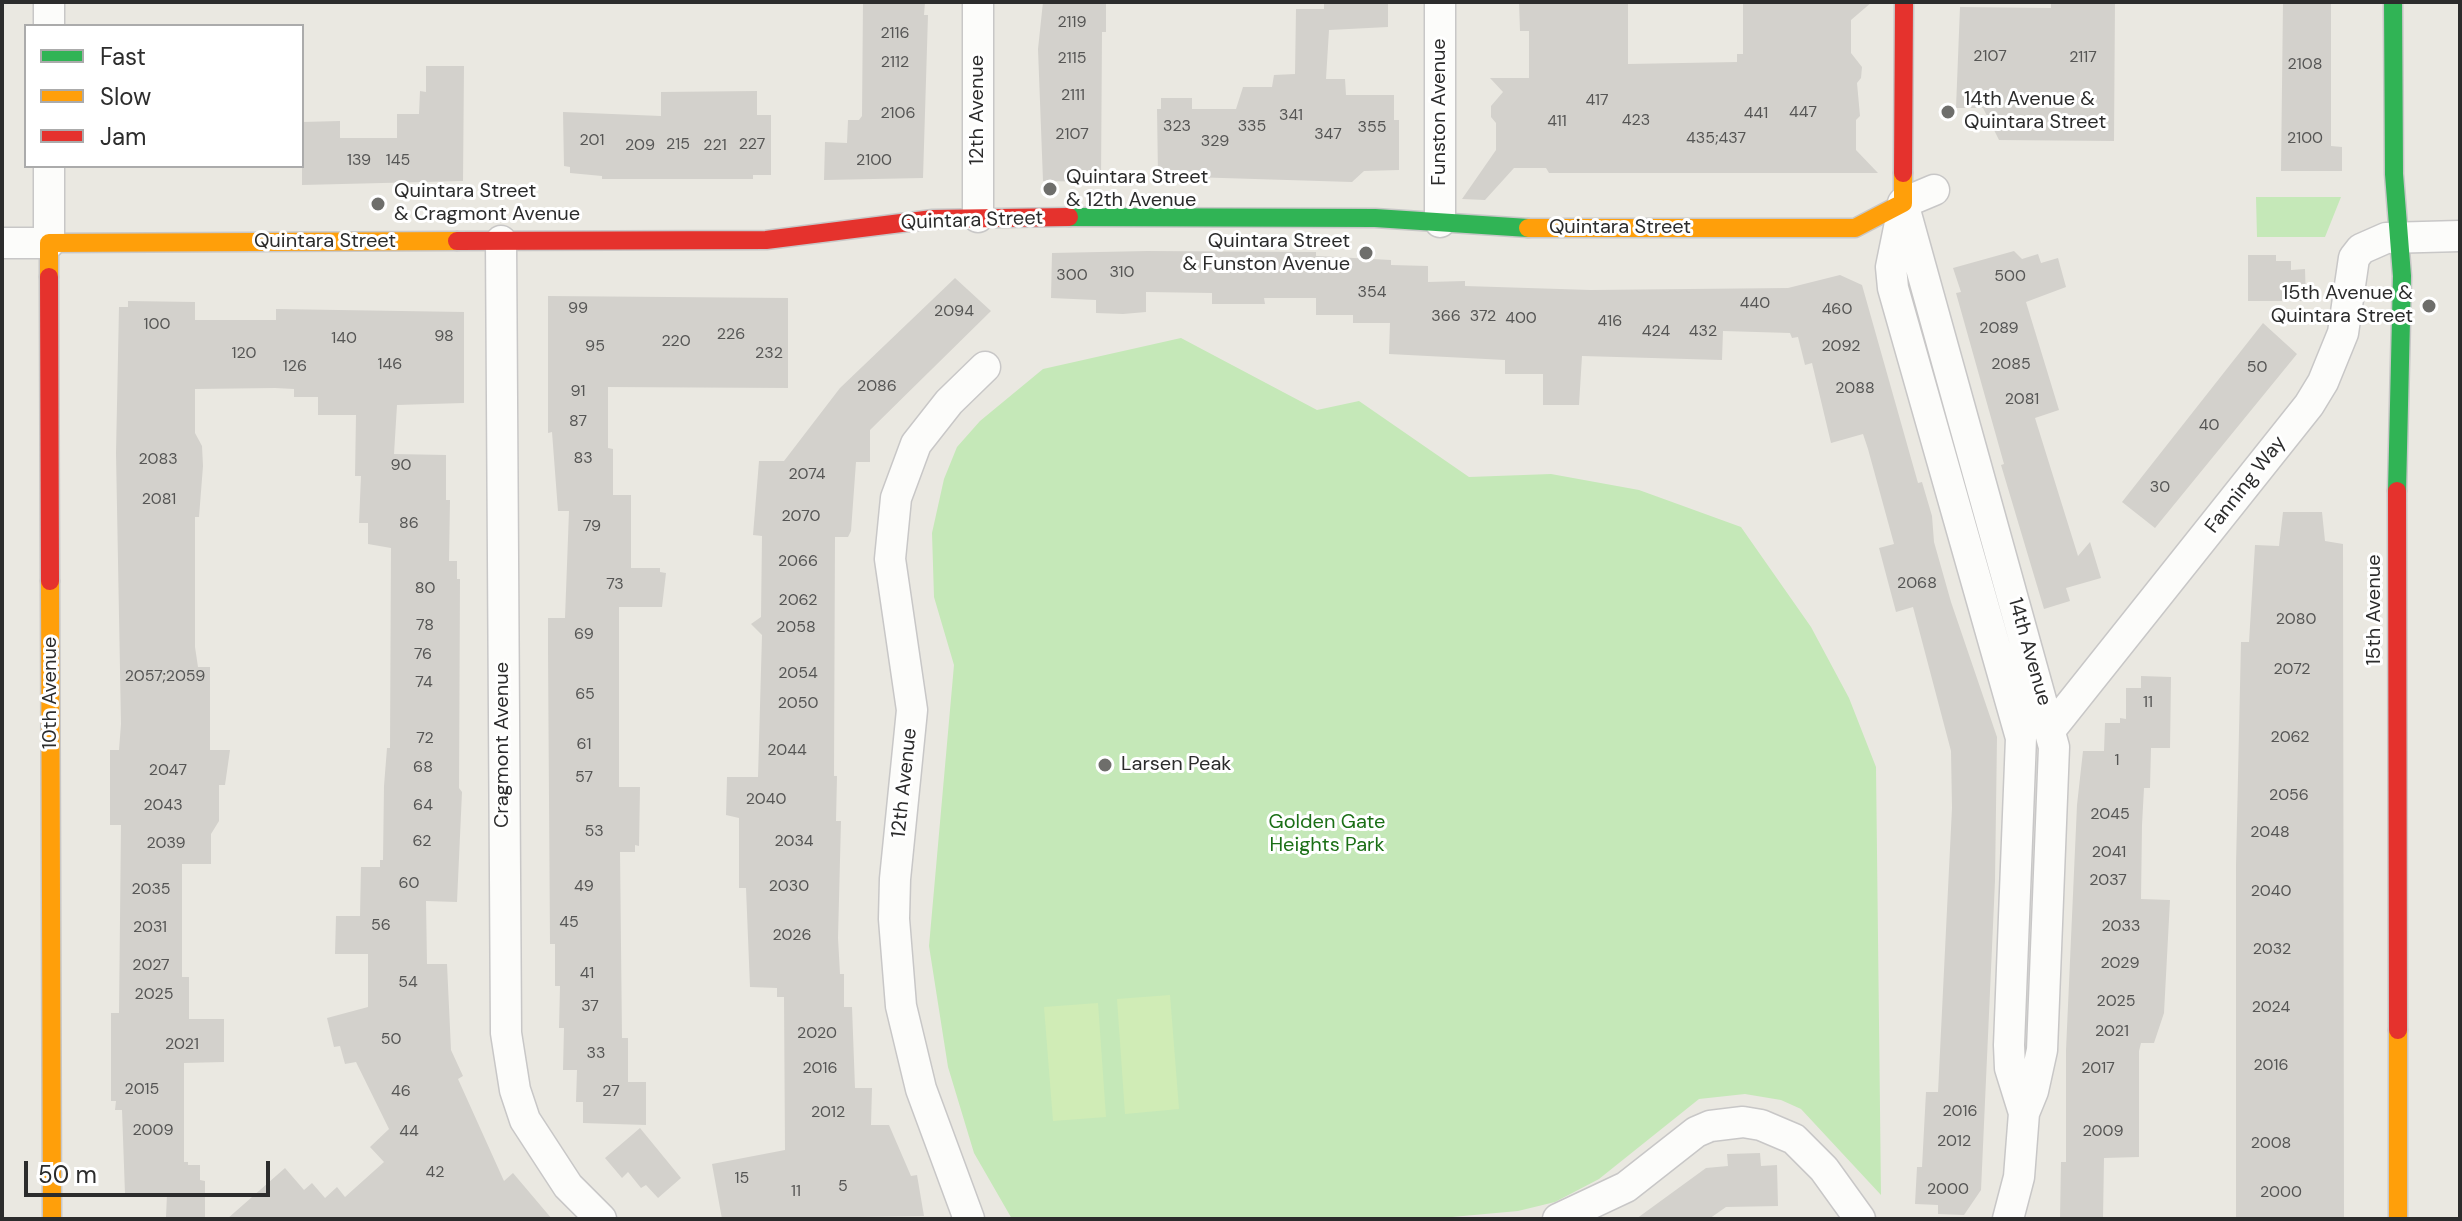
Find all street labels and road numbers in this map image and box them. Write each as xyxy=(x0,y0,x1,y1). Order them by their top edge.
street label: Funston Avenue xyxy=(1428,38,1452,186)
street label: 12th Avenue xyxy=(966,55,990,165)
street label: Quintara Street xyxy=(901,207,1043,235)
street label: Quintara Street xyxy=(1549,216,1691,240)
street label: Quintara Street xyxy=(254,230,396,254)
street label: Fanning Way xyxy=(2201,432,2291,538)
street label: 15th Avenue xyxy=(2363,554,2387,666)
street label: 14th Avenue xyxy=(2002,595,2056,709)
street label: 10th Avenue xyxy=(39,637,63,749)
street label: Cragmont Avenue xyxy=(491,662,515,828)
street label: 12th Avenue xyxy=(887,727,923,839)

